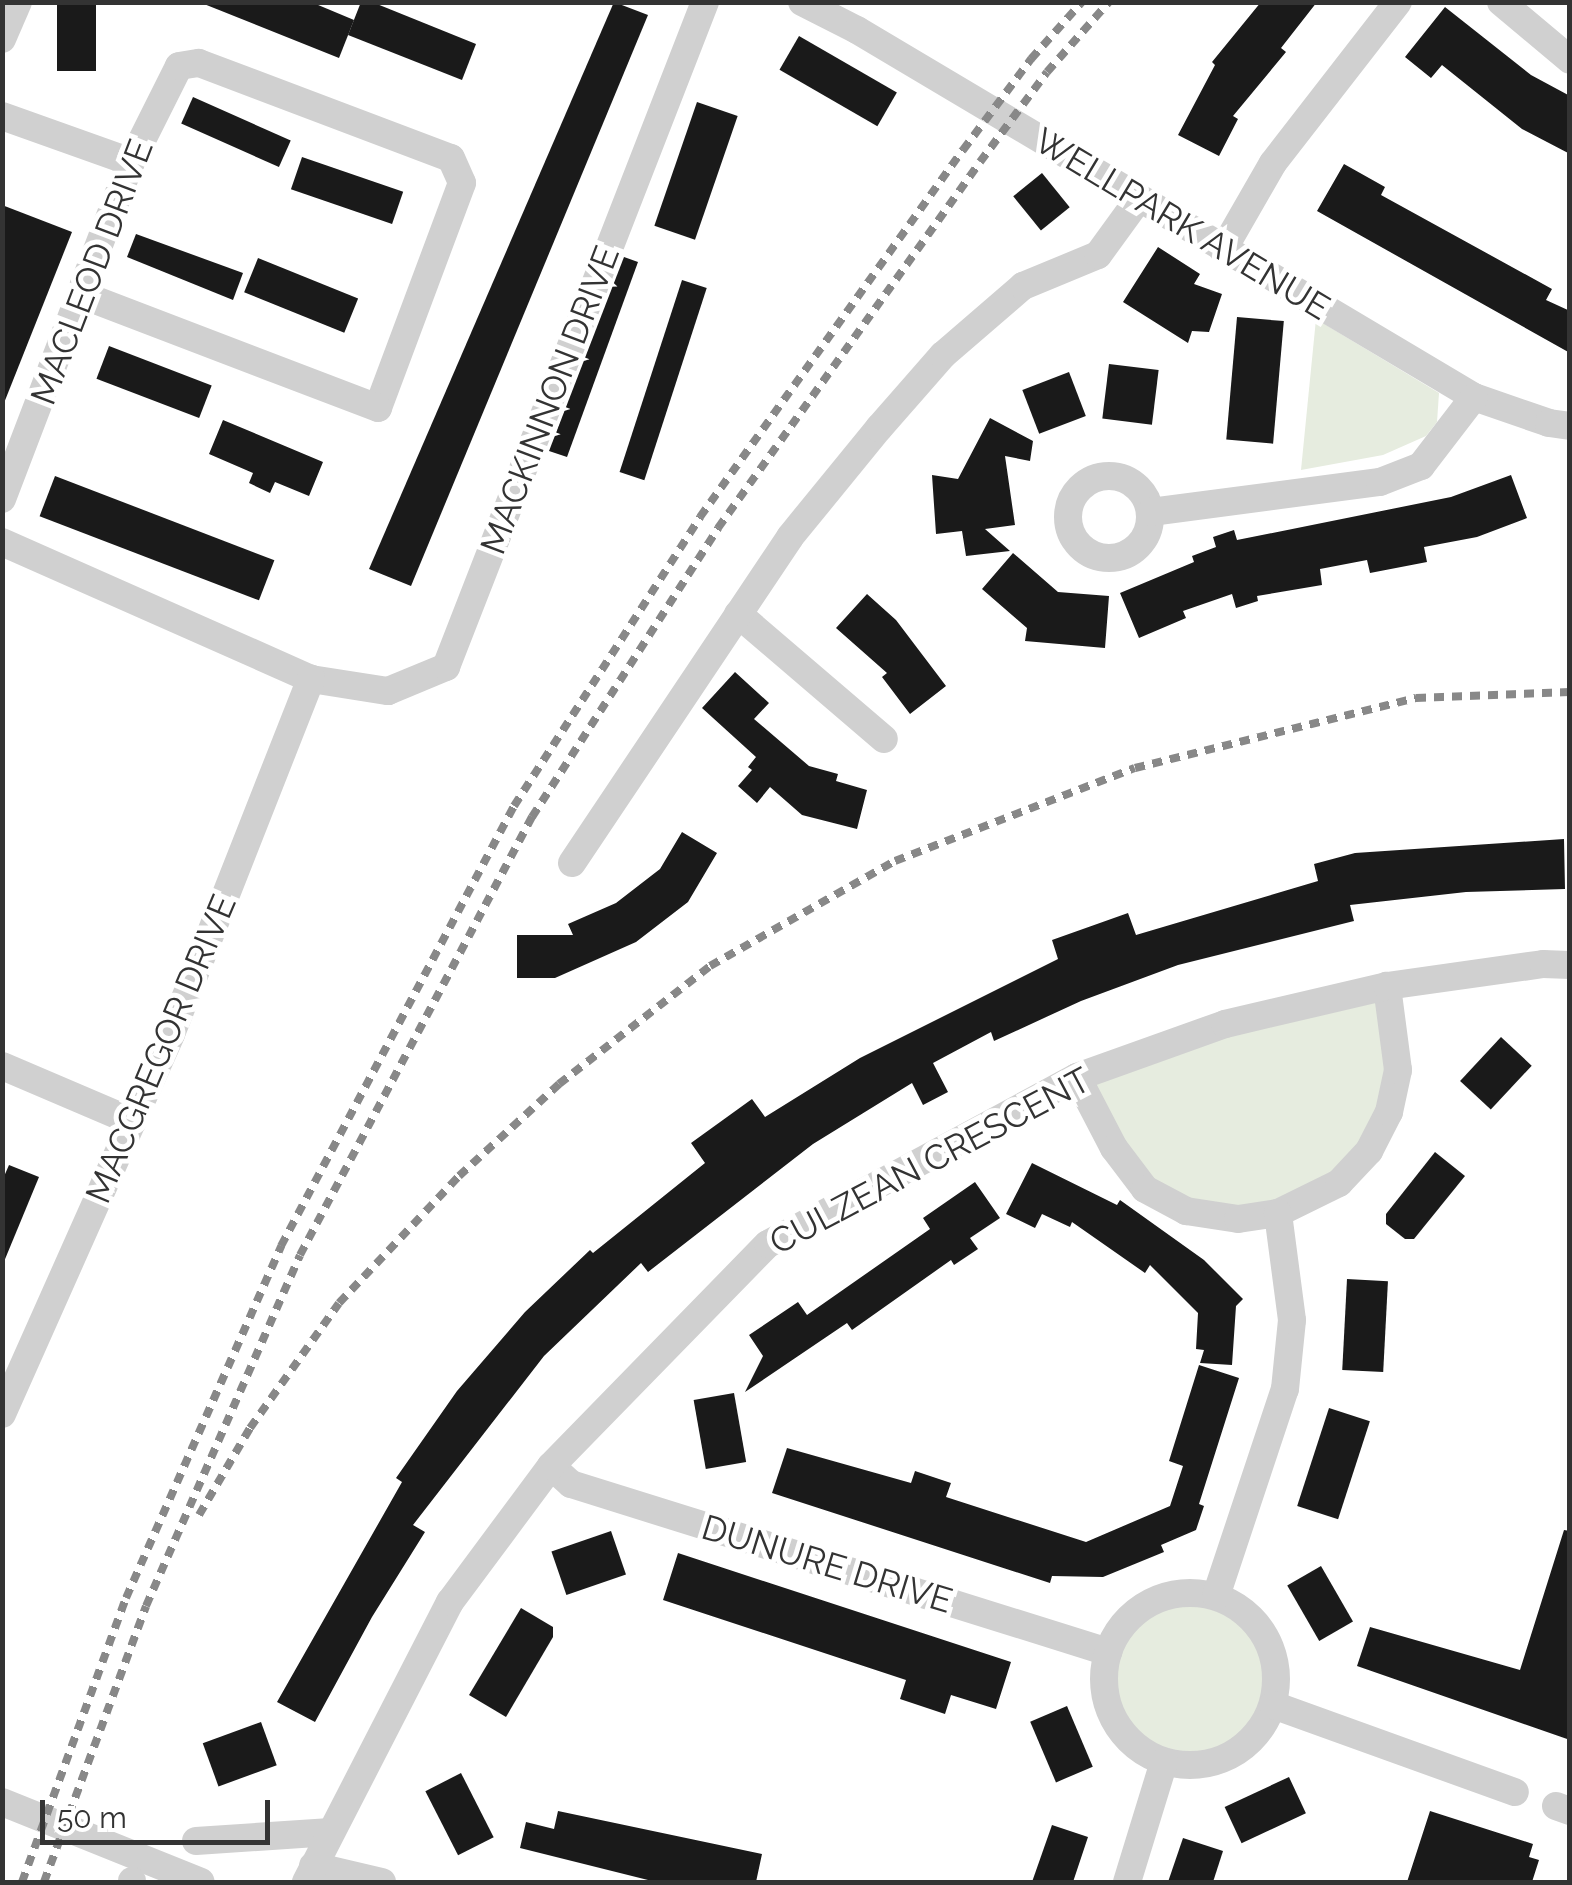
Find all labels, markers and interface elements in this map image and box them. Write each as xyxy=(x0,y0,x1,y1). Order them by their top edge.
street label: WELLPARK AVENUE xyxy=(1026,119,1338,329)
street label: MACLEOD DRIVE xyxy=(22,134,162,410)
street label: MACKINNON DRIVE xyxy=(472,240,628,560)
street label: MACGREGOR DRIVE xyxy=(77,889,245,1209)
street label: CULZEAN CRESCENT xyxy=(763,1059,1097,1263)
street label: DUNURE DRIVE xyxy=(697,1506,957,1622)
scale bar xyxy=(45,1780,275,1842)
text: 50 m xyxy=(57,1800,127,1835)

